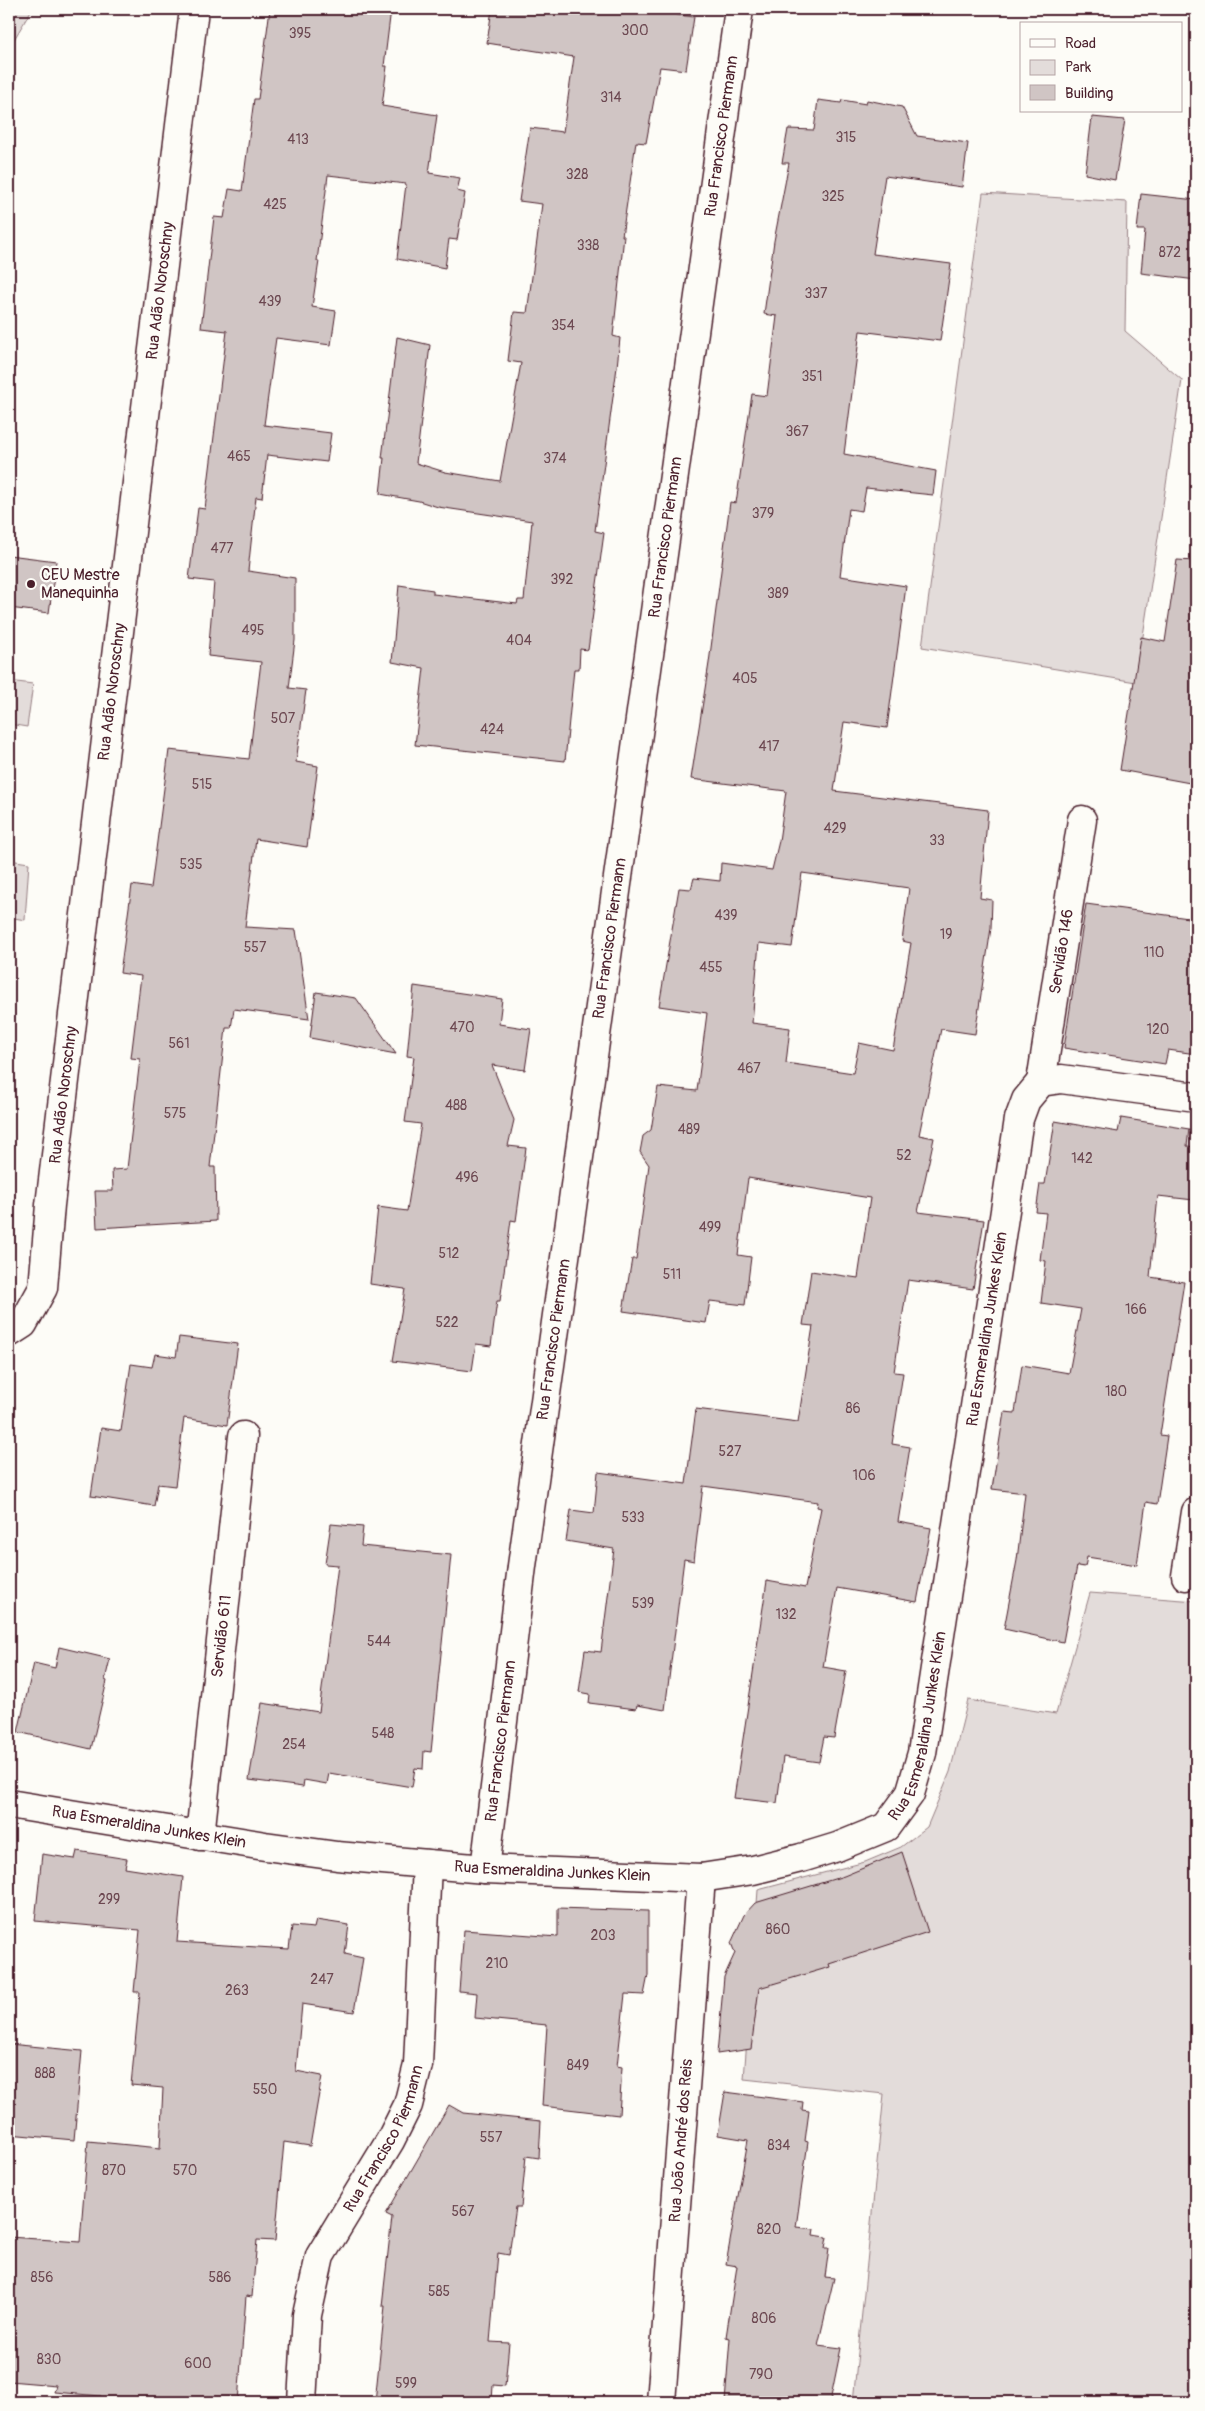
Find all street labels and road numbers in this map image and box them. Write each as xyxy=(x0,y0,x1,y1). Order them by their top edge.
street label: Rua Francisco Piermann xyxy=(700,54,742,218)
street label: Rua Adão Noroschny xyxy=(142,221,178,361)
street label: Rua Francisco Piermann xyxy=(644,455,687,619)
street label: Rua Adão Noroschny xyxy=(94,622,130,762)
street label: Rua Francisco Piermann xyxy=(588,856,631,1020)
street label: Servidão 146 xyxy=(1045,908,1078,996)
street label: Rua Adão Noroschny xyxy=(45,1025,81,1165)
street label: Rua Esmeraldina Junkes Klein xyxy=(962,1230,1012,1428)
street label: Rua Francisco Piermann xyxy=(532,1258,575,1421)
street label: Servidão 611 xyxy=(207,1594,236,1678)
street label: Rua Esmeraldina Junkes Klein xyxy=(884,1630,951,1825)
street label: Rua Francisco Piermann xyxy=(481,1659,520,1823)
street label: Rua Esmeraldina Junkes Klein xyxy=(51,1801,248,1853)
street label: Rua Esmeraldina Junkes Klein xyxy=(453,1856,651,1886)
street label: Rua João André dos Reis xyxy=(665,2058,697,2223)
street label: Rua Francisco Piermann xyxy=(339,2063,428,2216)

